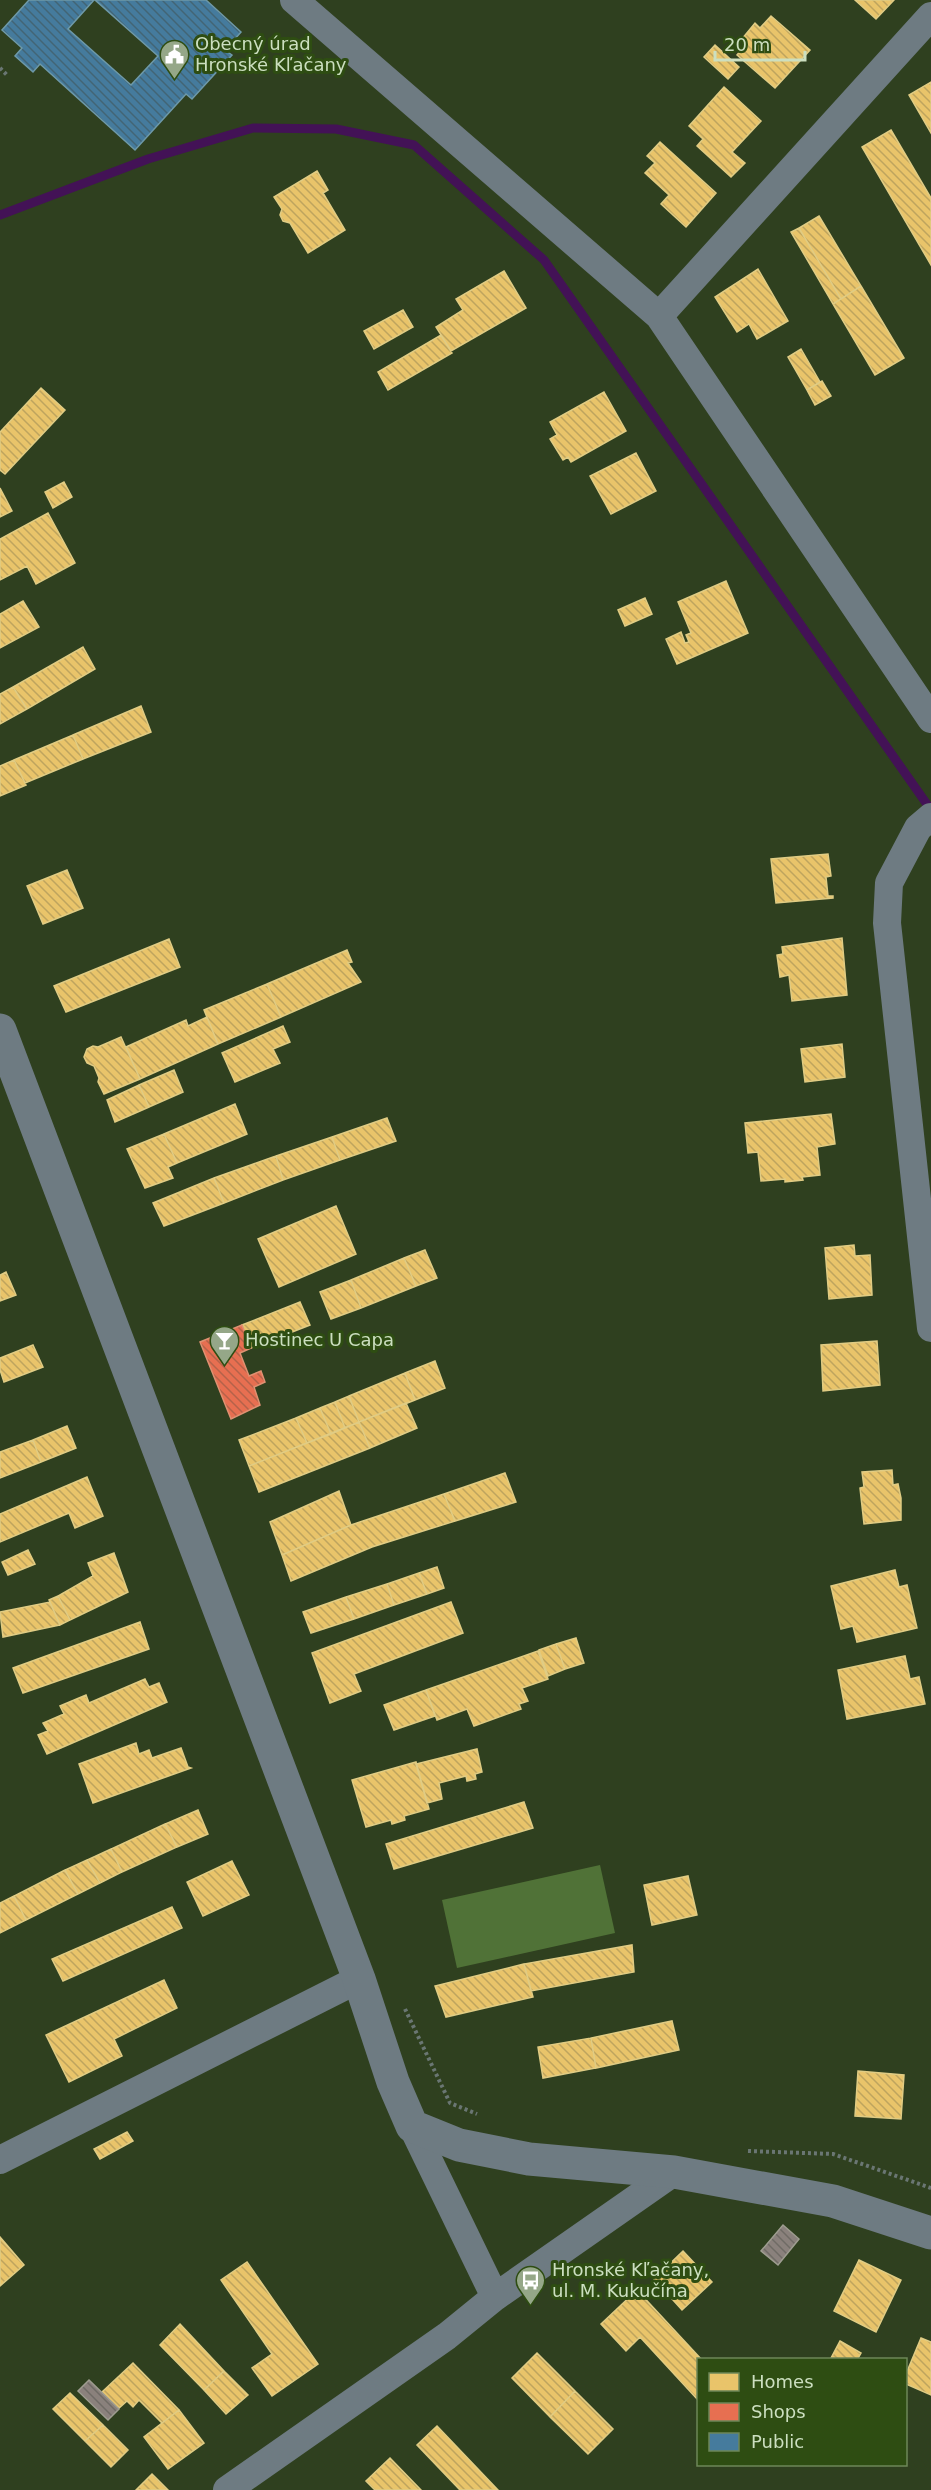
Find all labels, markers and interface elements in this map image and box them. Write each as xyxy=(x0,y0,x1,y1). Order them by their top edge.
scale bar xyxy=(715,24,805,62)
place label: Obecný úrad Hronské Kľačany xyxy=(195,33,347,75)
text: 20 m xyxy=(724,34,770,55)
public building icon: Obecný úrad Hronské Kľačany xyxy=(158,38,190,80)
bar icon: Hostinec U Capa xyxy=(208,1324,240,1366)
place label: Hostinec U Capa xyxy=(245,1329,394,1350)
place label: Hronské Kľačany, ul. M. Kukučína xyxy=(552,2259,709,2301)
bus stop icon: Hronské Kľačany, ul. M. Kukučína xyxy=(515,2264,547,2306)
legend xyxy=(697,2358,907,2466)
text: Homes xyxy=(751,2371,814,2392)
text: Shops xyxy=(751,2401,806,2422)
text: Public xyxy=(751,2431,804,2452)

